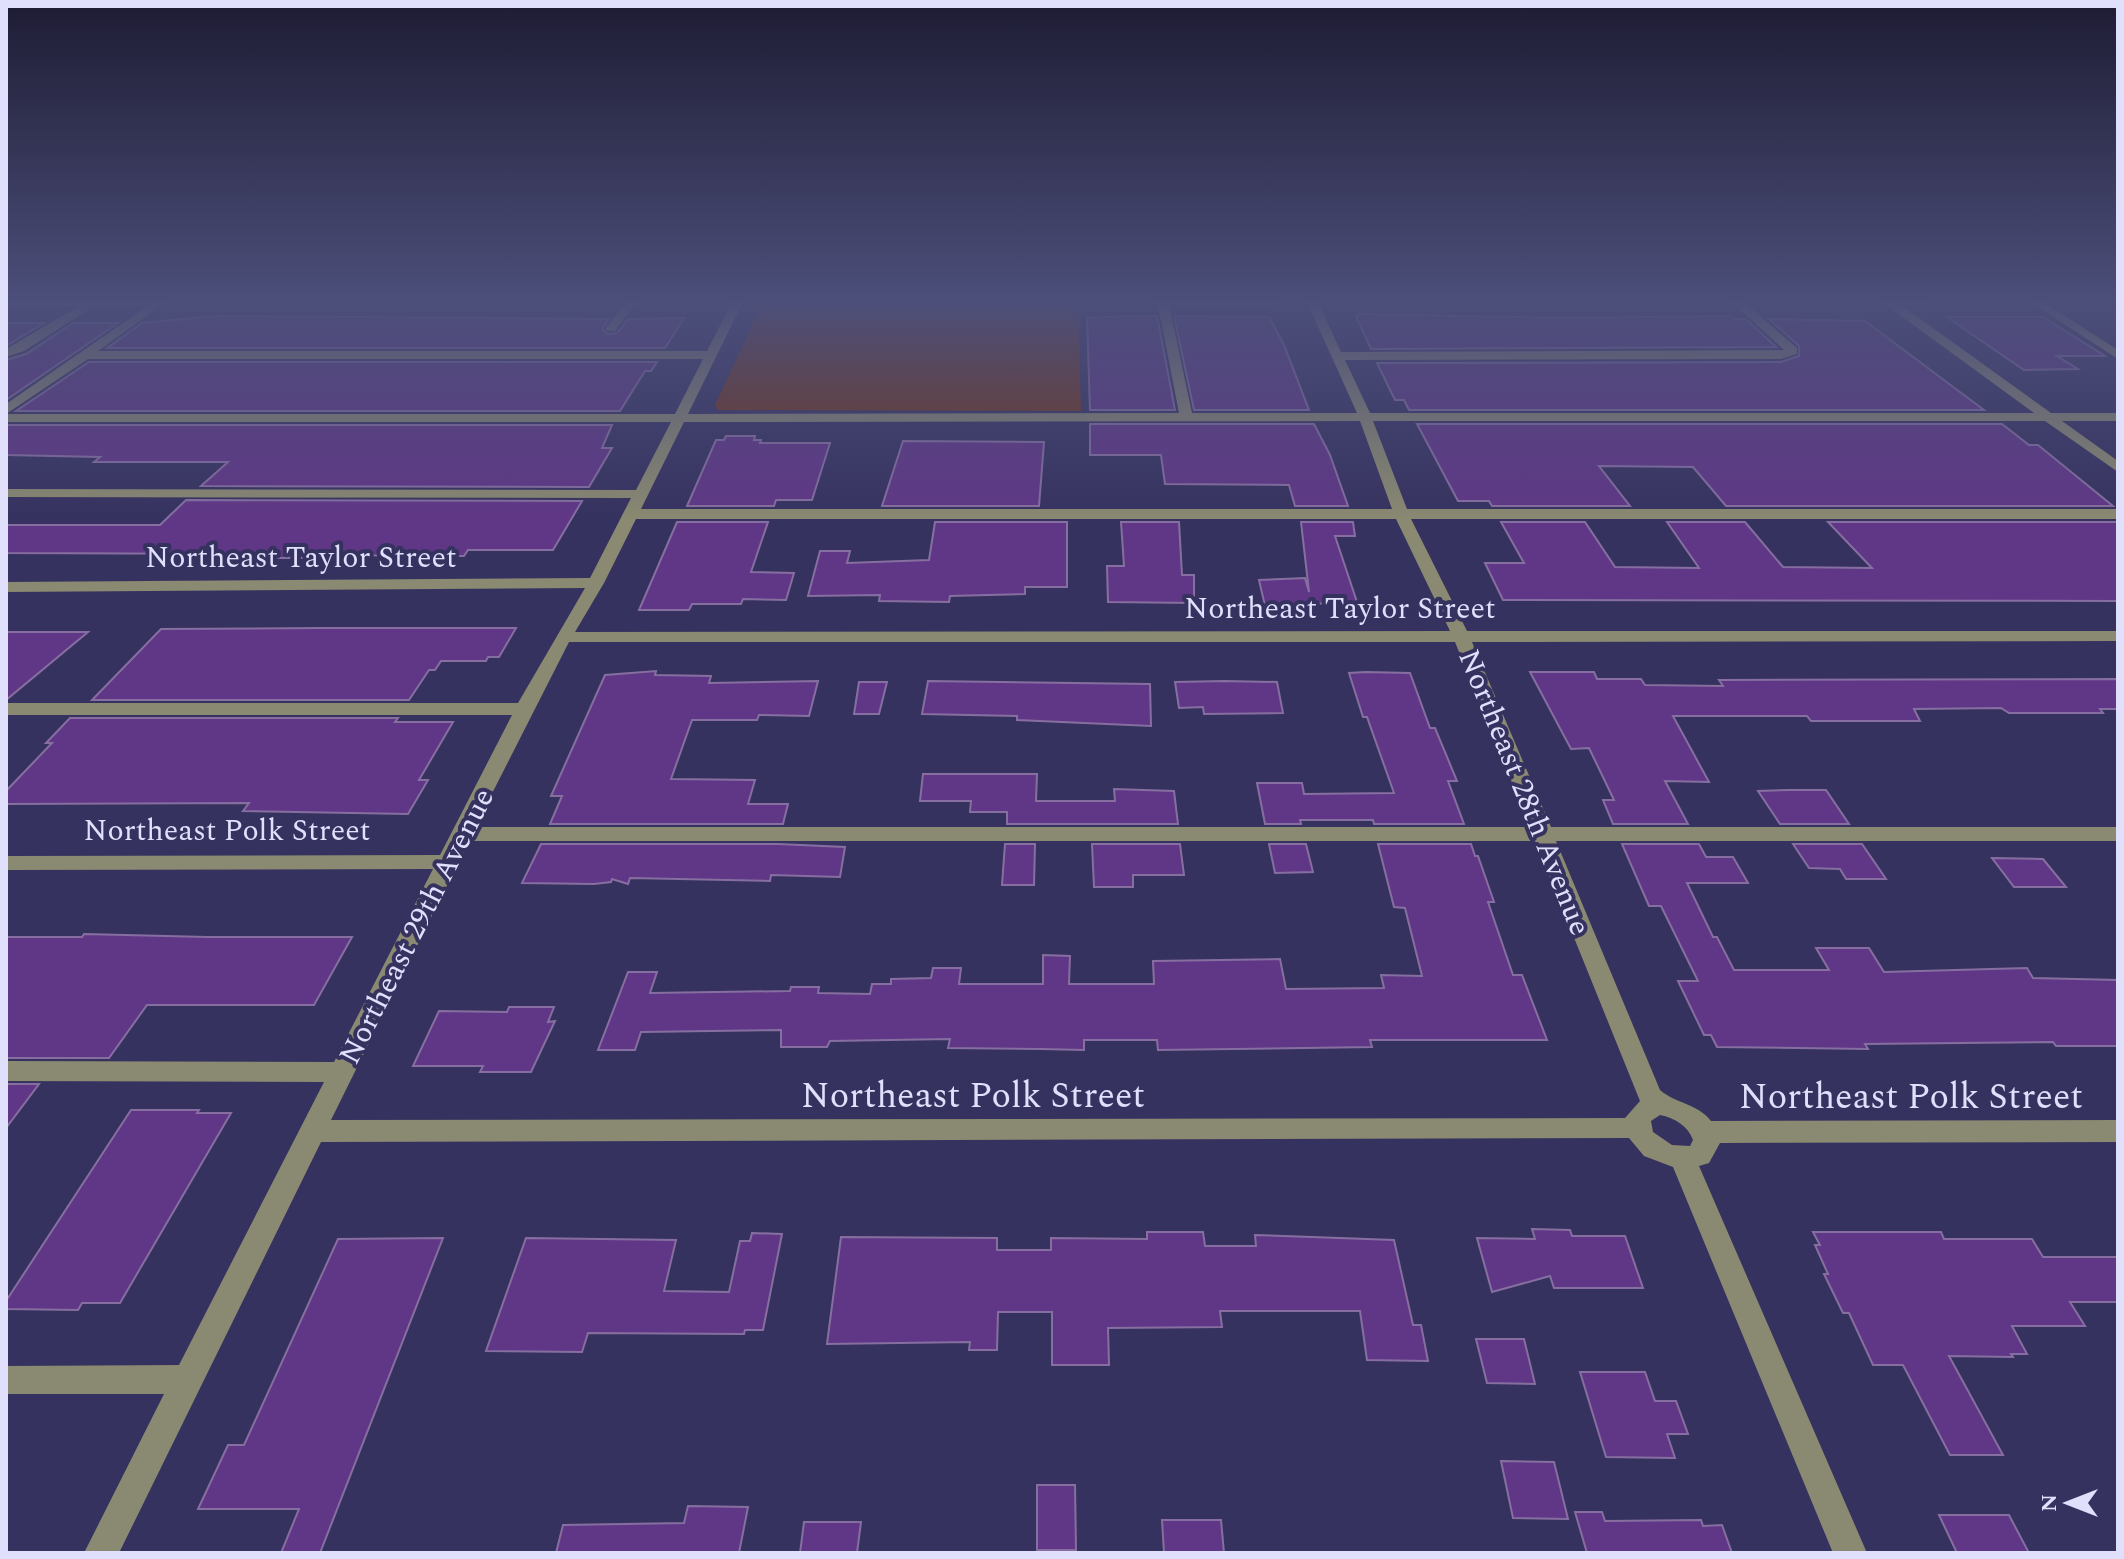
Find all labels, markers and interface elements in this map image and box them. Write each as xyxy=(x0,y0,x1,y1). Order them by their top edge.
street label: Northeast Taylor Street xyxy=(145,535,457,581)
street label: Northeast Taylor Street xyxy=(1184,586,1496,632)
street label: Northeast 28th Avenue xyxy=(1446,642,1603,942)
street label: Northeast 29th Avenue xyxy=(327,780,507,1073)
street label: Northeast Polk Street xyxy=(84,808,370,854)
street label: Northeast Polk Street xyxy=(801,1069,1145,1124)
street label: Northeast Polk Street xyxy=(1739,1070,2083,1125)
north arrow xyxy=(2028,1463,2108,1543)
text: N xyxy=(2033,1494,2066,1512)

